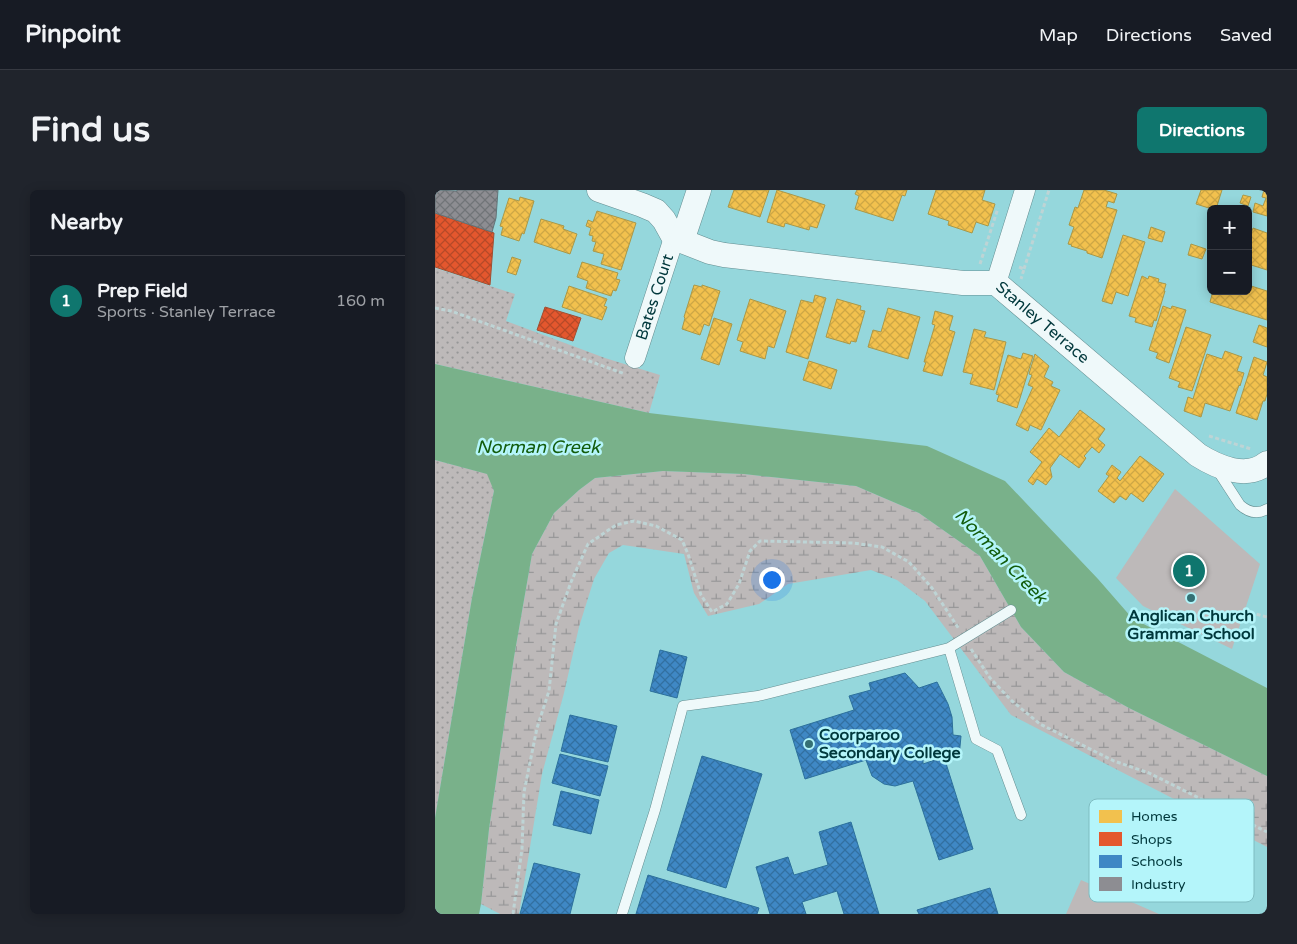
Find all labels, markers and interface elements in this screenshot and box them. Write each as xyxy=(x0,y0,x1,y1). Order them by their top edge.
text: Pinpoint xyxy=(25,20,121,49)
text: Map xyxy=(1039,24,1078,46)
text: Directions xyxy=(1106,24,1192,46)
text: Saved xyxy=(1220,24,1272,46)
button: Directions xyxy=(1137,107,1267,153)
text: Find us xyxy=(30,109,150,151)
map controls xyxy=(1207,205,1252,295)
button: + xyxy=(1207,205,1252,250)
text: Nearby xyxy=(50,210,123,235)
button: − xyxy=(1207,250,1252,295)
street label: Bates Court xyxy=(631,251,678,343)
street label: Stanley Terrace xyxy=(992,277,1093,368)
text: Prep Field xyxy=(97,280,188,302)
text: 1 xyxy=(61,291,71,311)
text: 160 m xyxy=(336,291,385,311)
text: Sports · Stanley Terrace xyxy=(97,302,276,322)
water label: Norman Creek xyxy=(476,436,601,458)
water label: Norman Creek xyxy=(950,504,1053,609)
pin: 1 xyxy=(1173,552,1205,590)
your location xyxy=(759,567,785,593)
marker: Anglican Church Grammar School xyxy=(1185,592,1197,604)
place label: Anglican Church Grammar School xyxy=(1127,606,1255,644)
place label: Coorparoo Secondary College xyxy=(819,725,961,763)
marker: Coorparoo Secondary College xyxy=(803,738,815,750)
legend xyxy=(1089,799,1254,902)
text: Homes xyxy=(1131,808,1178,825)
text: Shops xyxy=(1131,831,1172,848)
text: Schools xyxy=(1131,853,1183,870)
text: Industry xyxy=(1131,876,1186,893)

